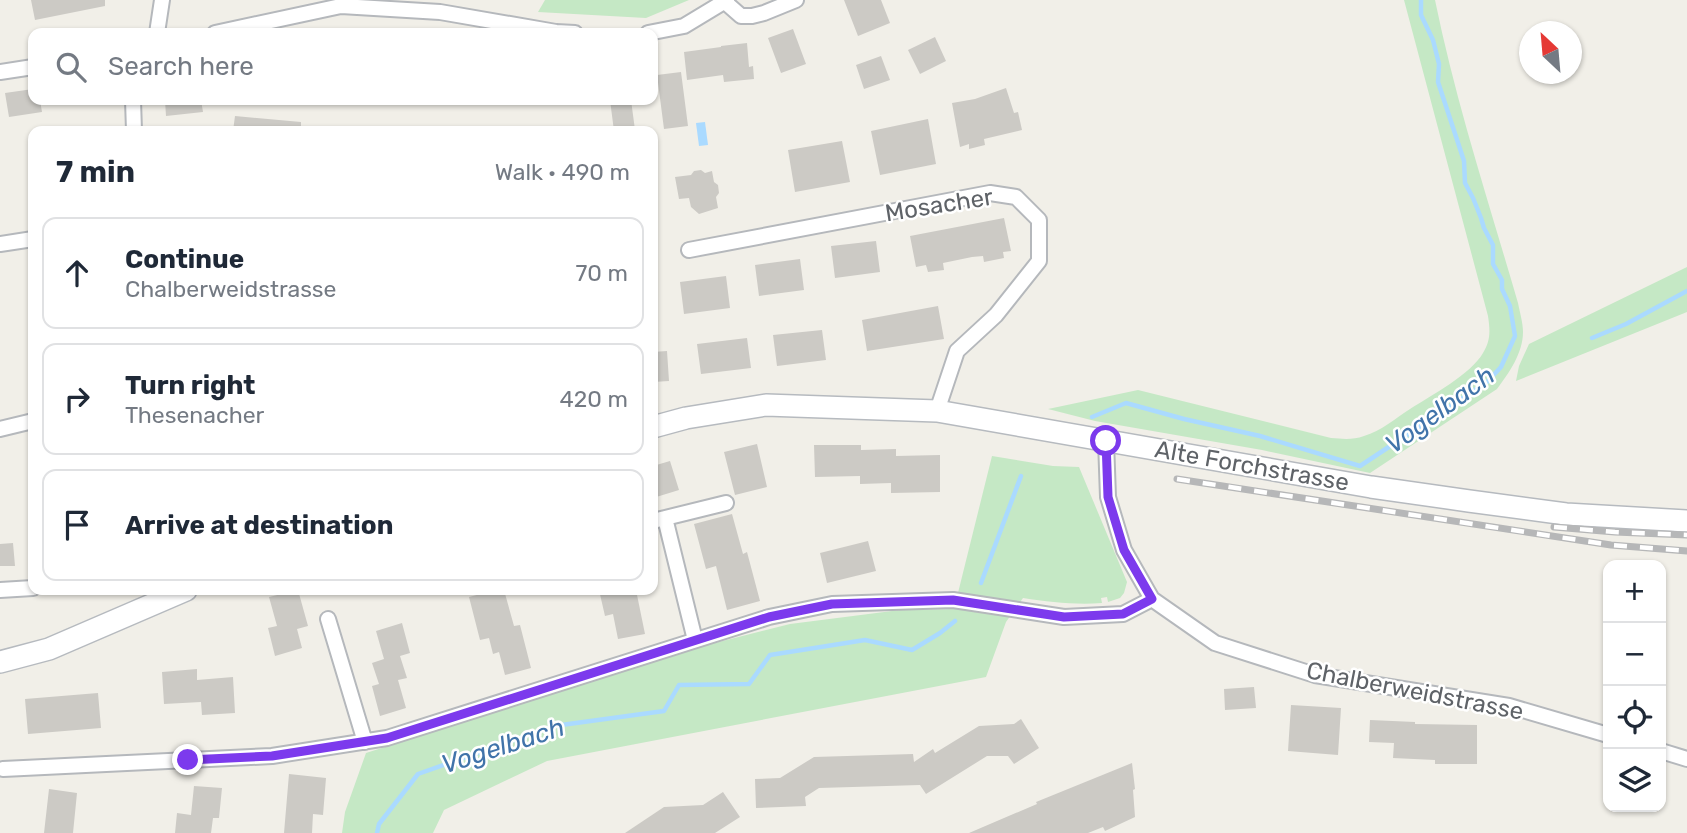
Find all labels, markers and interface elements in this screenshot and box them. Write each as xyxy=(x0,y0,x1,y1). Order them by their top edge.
north arrow xyxy=(1519,21,1582,84)
search box xyxy=(28,28,658,105)
icon: search xyxy=(52,48,90,86)
text: Search here xyxy=(108,51,254,82)
text: 7 min xyxy=(56,154,135,190)
text: Walk · 490 m xyxy=(495,158,630,186)
street label: Mosacher xyxy=(883,183,995,227)
text: Continue xyxy=(125,244,244,275)
icon: ahead xyxy=(58,254,96,292)
text: 70 m xyxy=(576,259,628,287)
text: Chalberweidstrasse xyxy=(125,275,336,303)
water label: Vogelbach xyxy=(1379,360,1501,460)
text: Turn right xyxy=(125,370,255,401)
icon: right xyxy=(58,380,96,418)
text: 420 m xyxy=(560,385,628,413)
text: Thesenacher xyxy=(125,401,264,429)
route start xyxy=(1090,425,1121,456)
street label: Alte Forchstrasse xyxy=(1153,435,1351,497)
icon: arrive xyxy=(58,506,96,544)
text: Arrive at destination xyxy=(125,510,393,541)
map controls xyxy=(1603,560,1666,812)
button: + xyxy=(1603,560,1666,623)
button: − xyxy=(1603,623,1666,686)
street label: Chalberweidstrasse xyxy=(1304,656,1526,726)
button: locate xyxy=(1603,686,1666,749)
water label: Vogelbach xyxy=(437,712,569,780)
route end xyxy=(172,744,203,775)
button: layers xyxy=(1603,749,1666,812)

